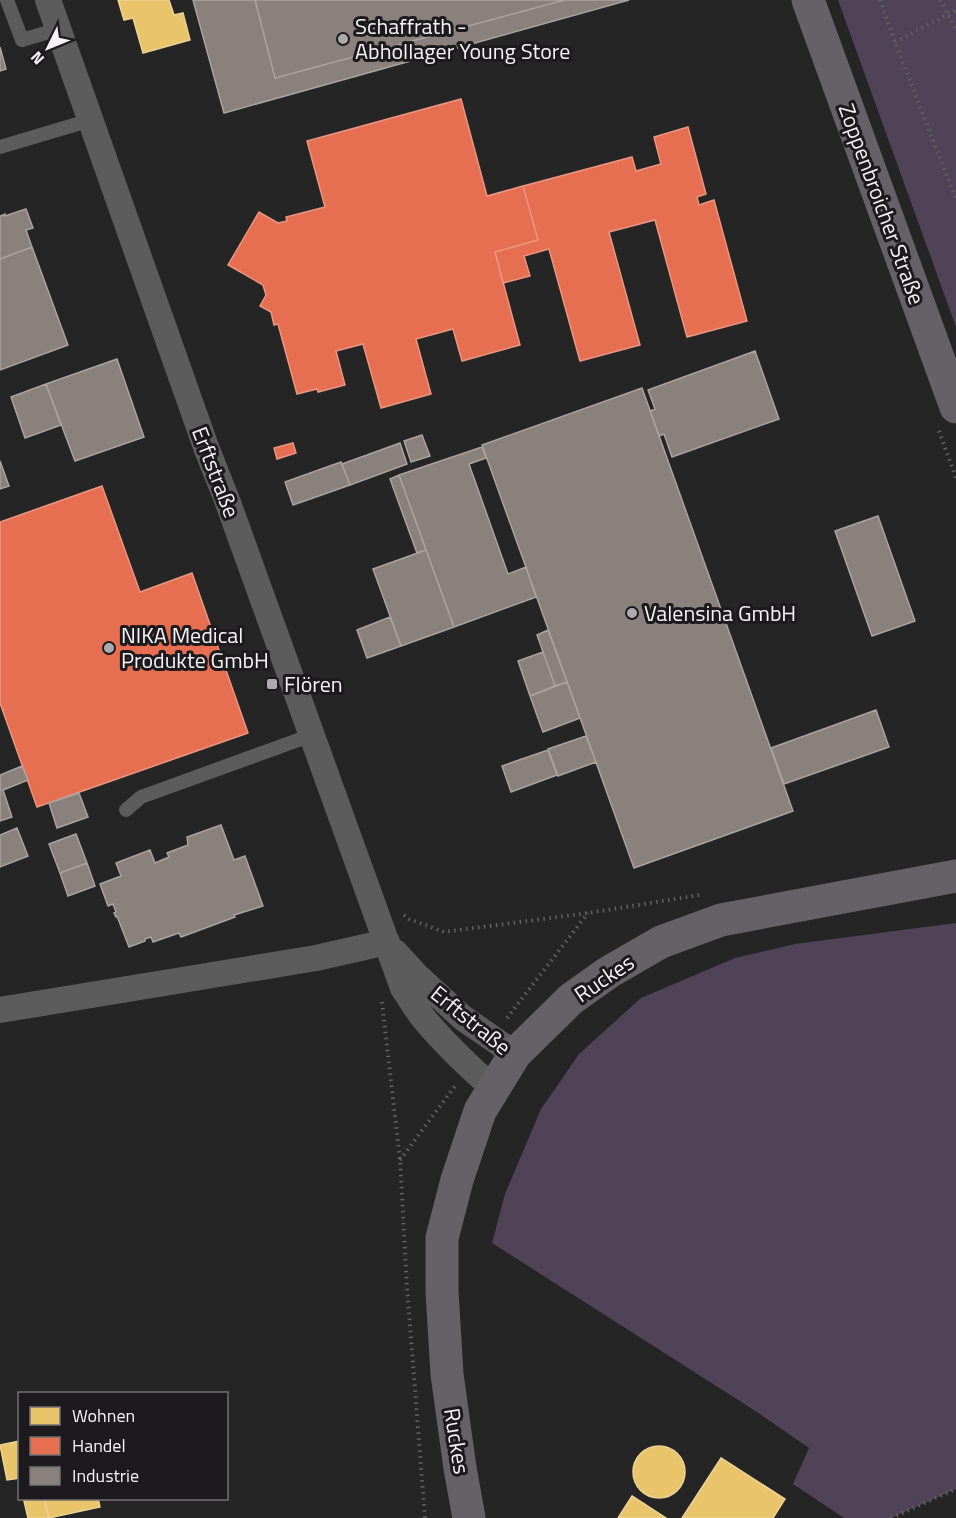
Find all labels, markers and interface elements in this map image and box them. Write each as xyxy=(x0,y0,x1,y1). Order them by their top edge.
place label: Schaffrath - Abhollager Young Store xyxy=(355,9,570,68)
north arrow xyxy=(18,18,78,78)
marker: Schaffrath - Abhollager Young Store xyxy=(336,32,350,46)
text: N xyxy=(24,46,50,70)
street label: Zoppenbroicher Straße xyxy=(830,99,934,309)
street label: Erftstraße xyxy=(183,422,249,522)
place label: Valensina GmbH xyxy=(644,596,796,630)
marker: Valensina GmbH xyxy=(625,606,639,620)
place label: NIKA Medical Produkte GmbH xyxy=(121,618,269,677)
marker: NIKA Medical Produkte GmbH xyxy=(102,641,116,655)
place label: Flören xyxy=(284,667,343,701)
marker: Flören xyxy=(265,677,279,691)
street label: Ruckes xyxy=(567,945,641,1011)
street label: Erftstraße xyxy=(423,977,519,1063)
legend xyxy=(18,1392,228,1500)
text: Wohnen xyxy=(72,1402,135,1429)
street label: Ruckes xyxy=(435,1406,479,1476)
text: Handel xyxy=(72,1432,126,1459)
text: Industrie xyxy=(72,1462,139,1489)

